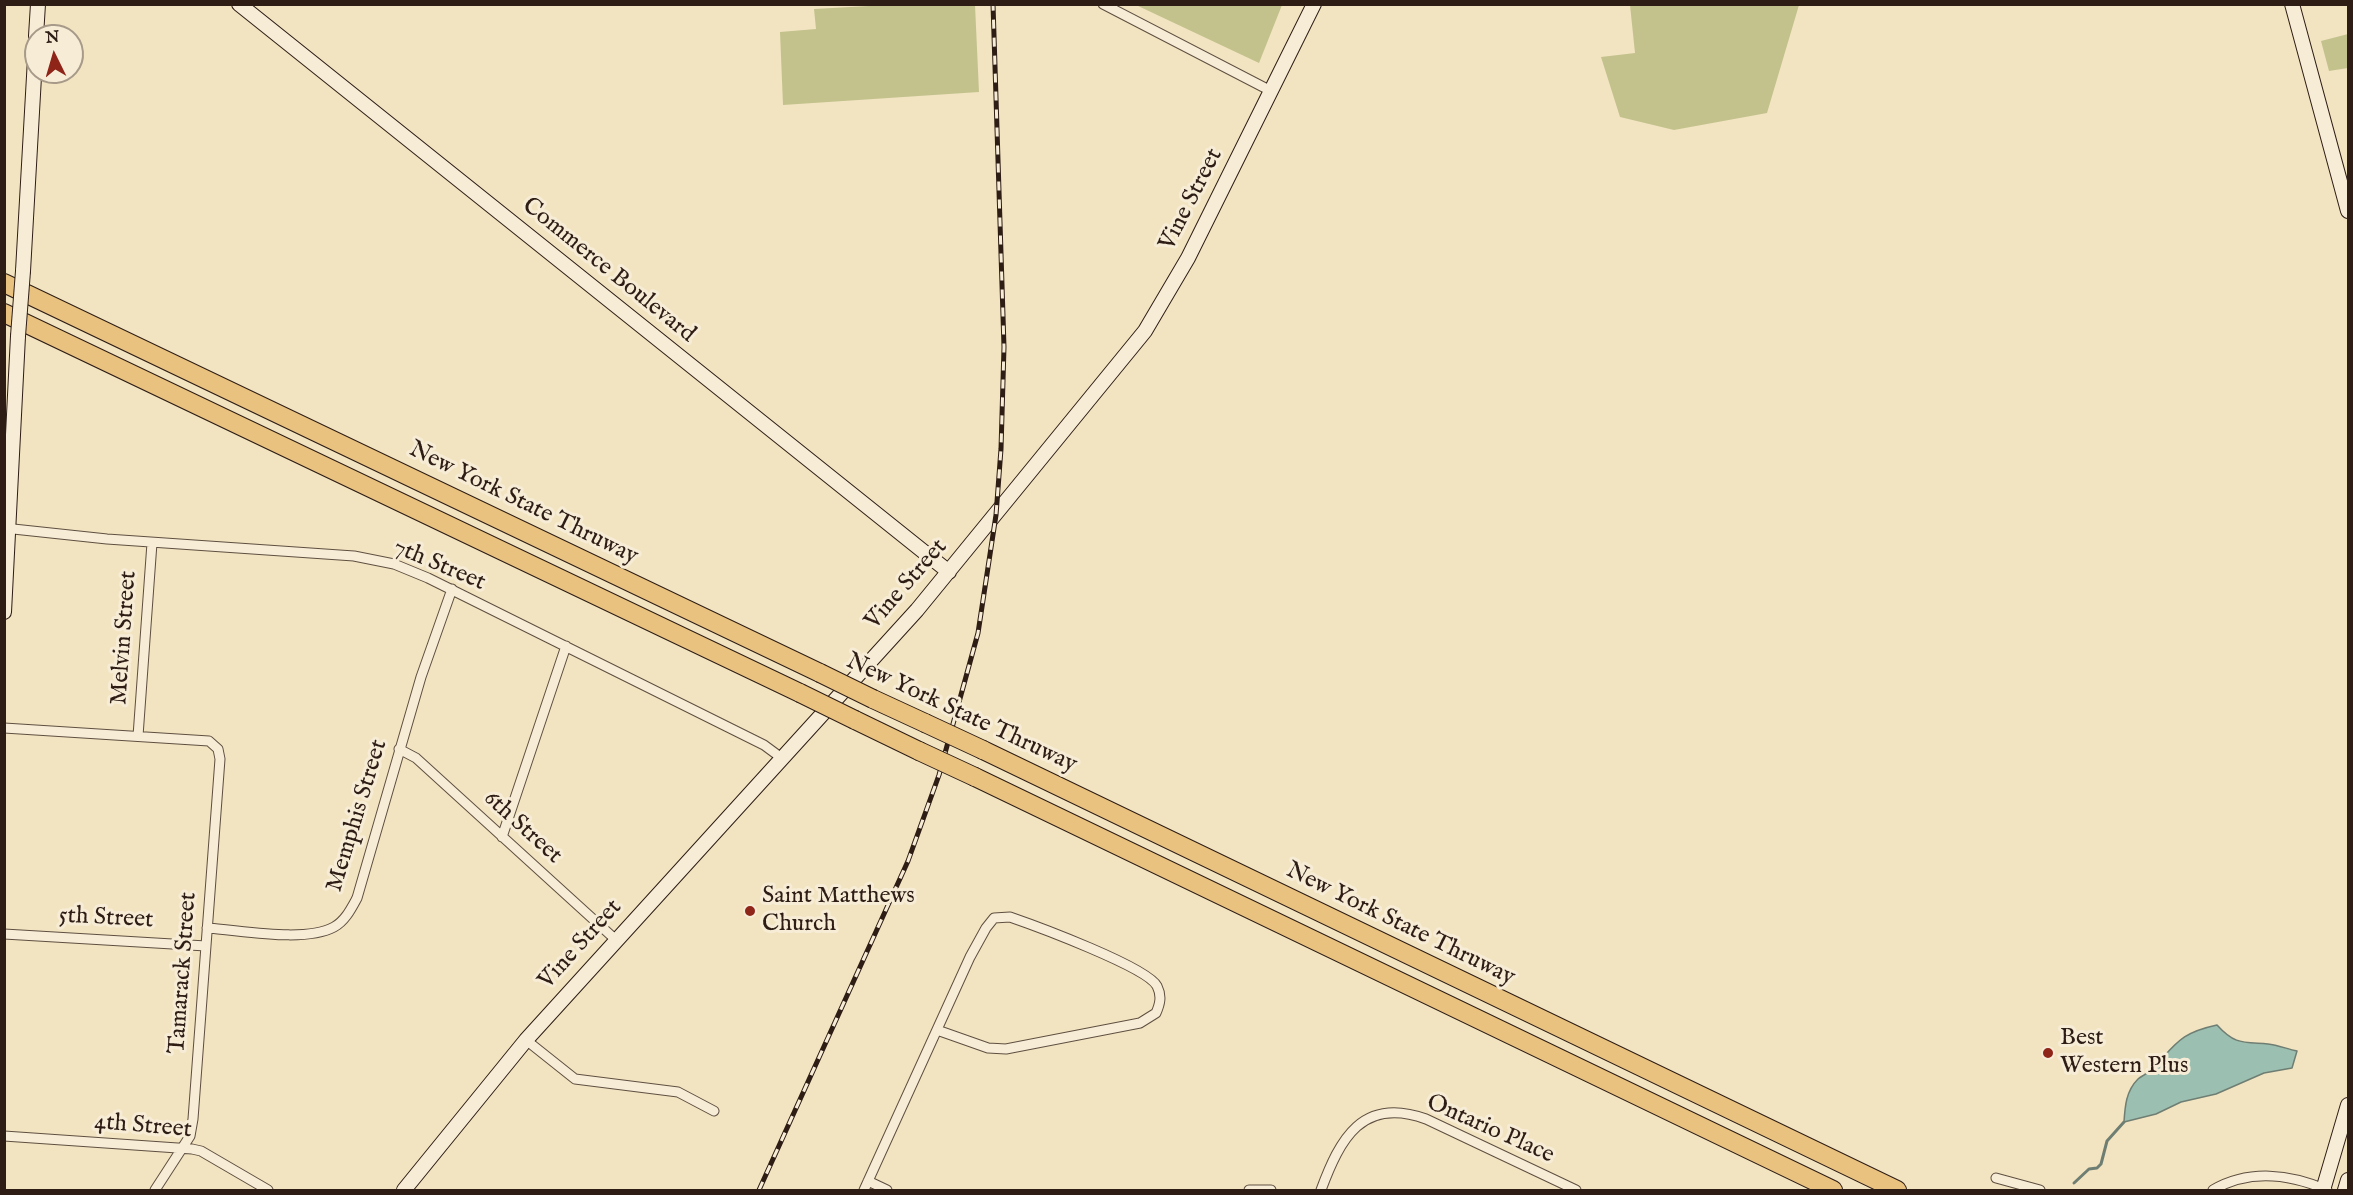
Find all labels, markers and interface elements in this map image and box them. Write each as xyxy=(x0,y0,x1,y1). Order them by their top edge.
north arrow xyxy=(24,24,84,84)
text: N xyxy=(45,27,60,49)
street label: Vine Street xyxy=(1154,144,1230,256)
street label: Commerce Boulevard xyxy=(516,192,700,350)
street label: New York State Thruway xyxy=(404,436,642,572)
street label: 7th Street xyxy=(389,534,489,598)
street label: Vine Street xyxy=(860,534,954,636)
street label: Melvin Street xyxy=(106,570,144,706)
street label: New York State Thruway xyxy=(841,648,1081,780)
street label: Memphis Street xyxy=(321,737,395,895)
street label: 6th Street xyxy=(477,785,567,871)
street label: New York State Thruway xyxy=(1281,857,1519,993)
place label: Saint Matthews Church xyxy=(762,883,915,939)
street label: Tamarack Street xyxy=(164,891,204,1055)
street label: Vine Street xyxy=(533,894,629,996)
street label: 5th Street xyxy=(58,902,154,936)
marker: Saint Matthews Church xyxy=(743,904,757,918)
place label: Best Western Plus xyxy=(2060,1025,2188,1081)
marker: Best Western Plus xyxy=(2041,1046,2055,1060)
street label: Ontario Place xyxy=(1422,1089,1558,1171)
street label: 4th Street xyxy=(93,1108,193,1146)

